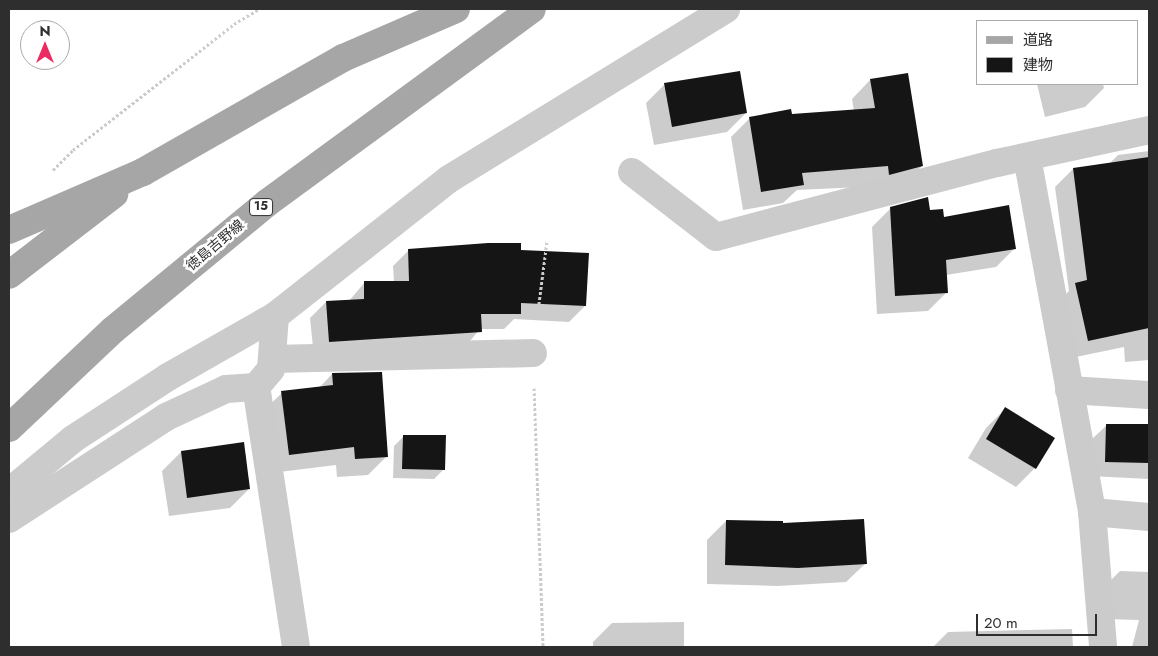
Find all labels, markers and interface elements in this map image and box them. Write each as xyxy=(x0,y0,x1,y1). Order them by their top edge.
north arrow xyxy=(20,20,70,70)
legend xyxy=(976,20,1138,85)
text: N xyxy=(39,21,51,41)
text: 道路 xyxy=(1023,29,1053,51)
text: 建物 xyxy=(1023,54,1053,76)
road number: 15 xyxy=(248,198,274,216)
street label: 徳島吉野線 xyxy=(183,216,247,274)
scale bar xyxy=(978,604,1099,636)
text: 20 m xyxy=(984,612,1018,634)

